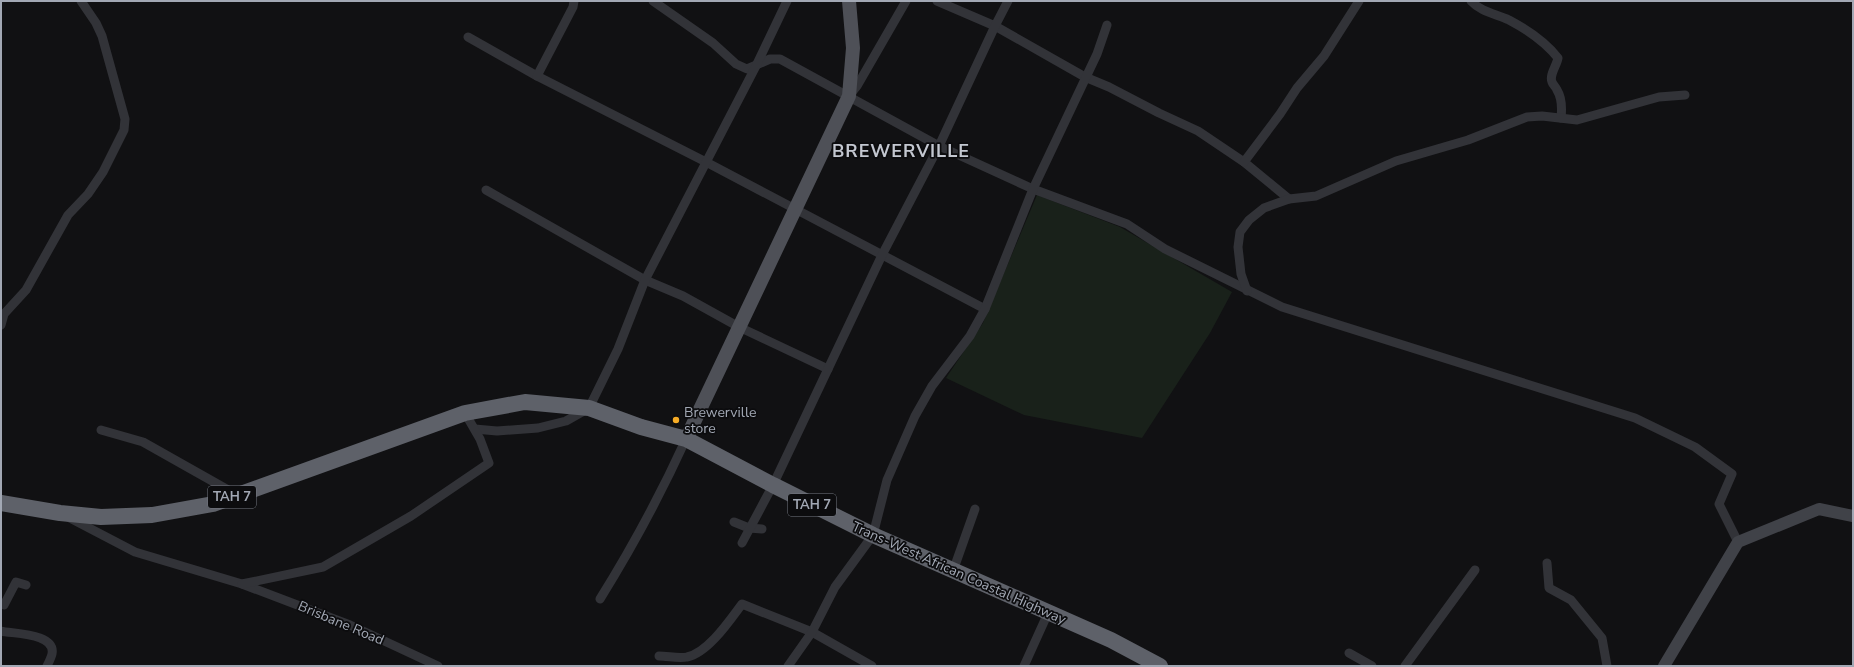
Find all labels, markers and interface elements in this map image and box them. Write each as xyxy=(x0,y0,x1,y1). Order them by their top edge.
district label: BREWERVILLE xyxy=(832,139,970,163)
place label: Brewerville store xyxy=(684,403,756,438)
marker: Brewerville store xyxy=(671,415,681,425)
road number: TAH 7 xyxy=(208,486,256,508)
road number: TAH 7 xyxy=(788,494,836,516)
street label: Trans-West African Coastal Highway xyxy=(849,517,1070,629)
street label: Brisbane Road xyxy=(295,596,387,650)

